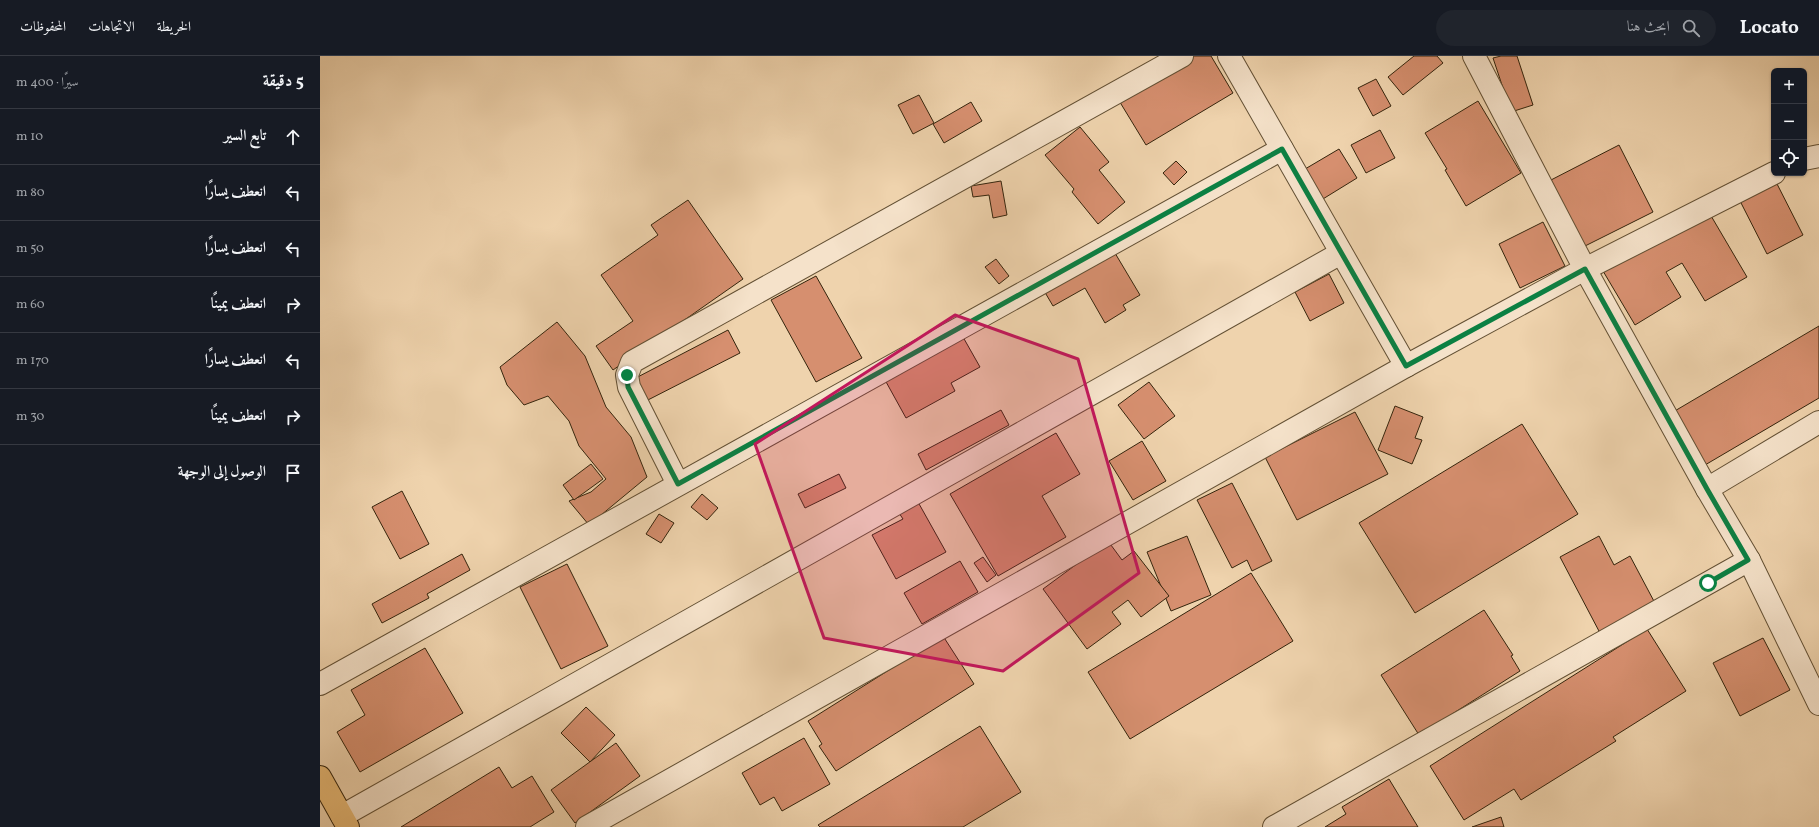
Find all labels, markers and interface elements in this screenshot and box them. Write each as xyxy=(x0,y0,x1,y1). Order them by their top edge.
search box xyxy=(1436,10,1716,46)
text: Locato xyxy=(1740,15,1799,41)
text: ابحث هنا xyxy=(1627,17,1670,38)
icon: search xyxy=(1680,17,1702,39)
text: المحفوظات xyxy=(20,18,66,37)
text: الاتجاهات xyxy=(88,18,135,37)
text: الخريطة xyxy=(157,18,191,37)
map controls xyxy=(1771,68,1807,176)
button: + xyxy=(1771,68,1807,104)
text: 5 دقيقة xyxy=(263,70,304,93)
text: سيرًا · 400 m xyxy=(16,74,79,92)
button: − xyxy=(1771,104,1807,140)
text: تابع السير xyxy=(224,126,266,147)
icon: ahead xyxy=(282,126,304,148)
text: 10 m xyxy=(16,128,43,146)
button: locate xyxy=(1771,140,1807,176)
text: انعطف يسارًا xyxy=(205,182,266,203)
icon: left xyxy=(282,182,304,204)
text: 80 m xyxy=(16,184,45,202)
text: انعطف يسارًا xyxy=(205,238,266,259)
icon: left xyxy=(282,238,304,260)
text: 50 m xyxy=(16,240,44,258)
text: انعطف يمينًا xyxy=(211,294,266,315)
icon: right xyxy=(282,294,304,316)
text: 60 m xyxy=(16,296,45,314)
text: انعطف يسارًا xyxy=(205,350,266,371)
icon: left xyxy=(282,350,304,372)
text: 170 m xyxy=(16,352,49,370)
route end xyxy=(618,366,636,384)
text: انعطف يمينًا xyxy=(211,406,266,427)
icon: right xyxy=(282,406,304,428)
text: 30 m xyxy=(16,408,44,426)
text: الوصول إلى الوجهة xyxy=(178,462,266,483)
icon: arrive xyxy=(282,462,304,484)
route start xyxy=(1699,574,1717,592)

